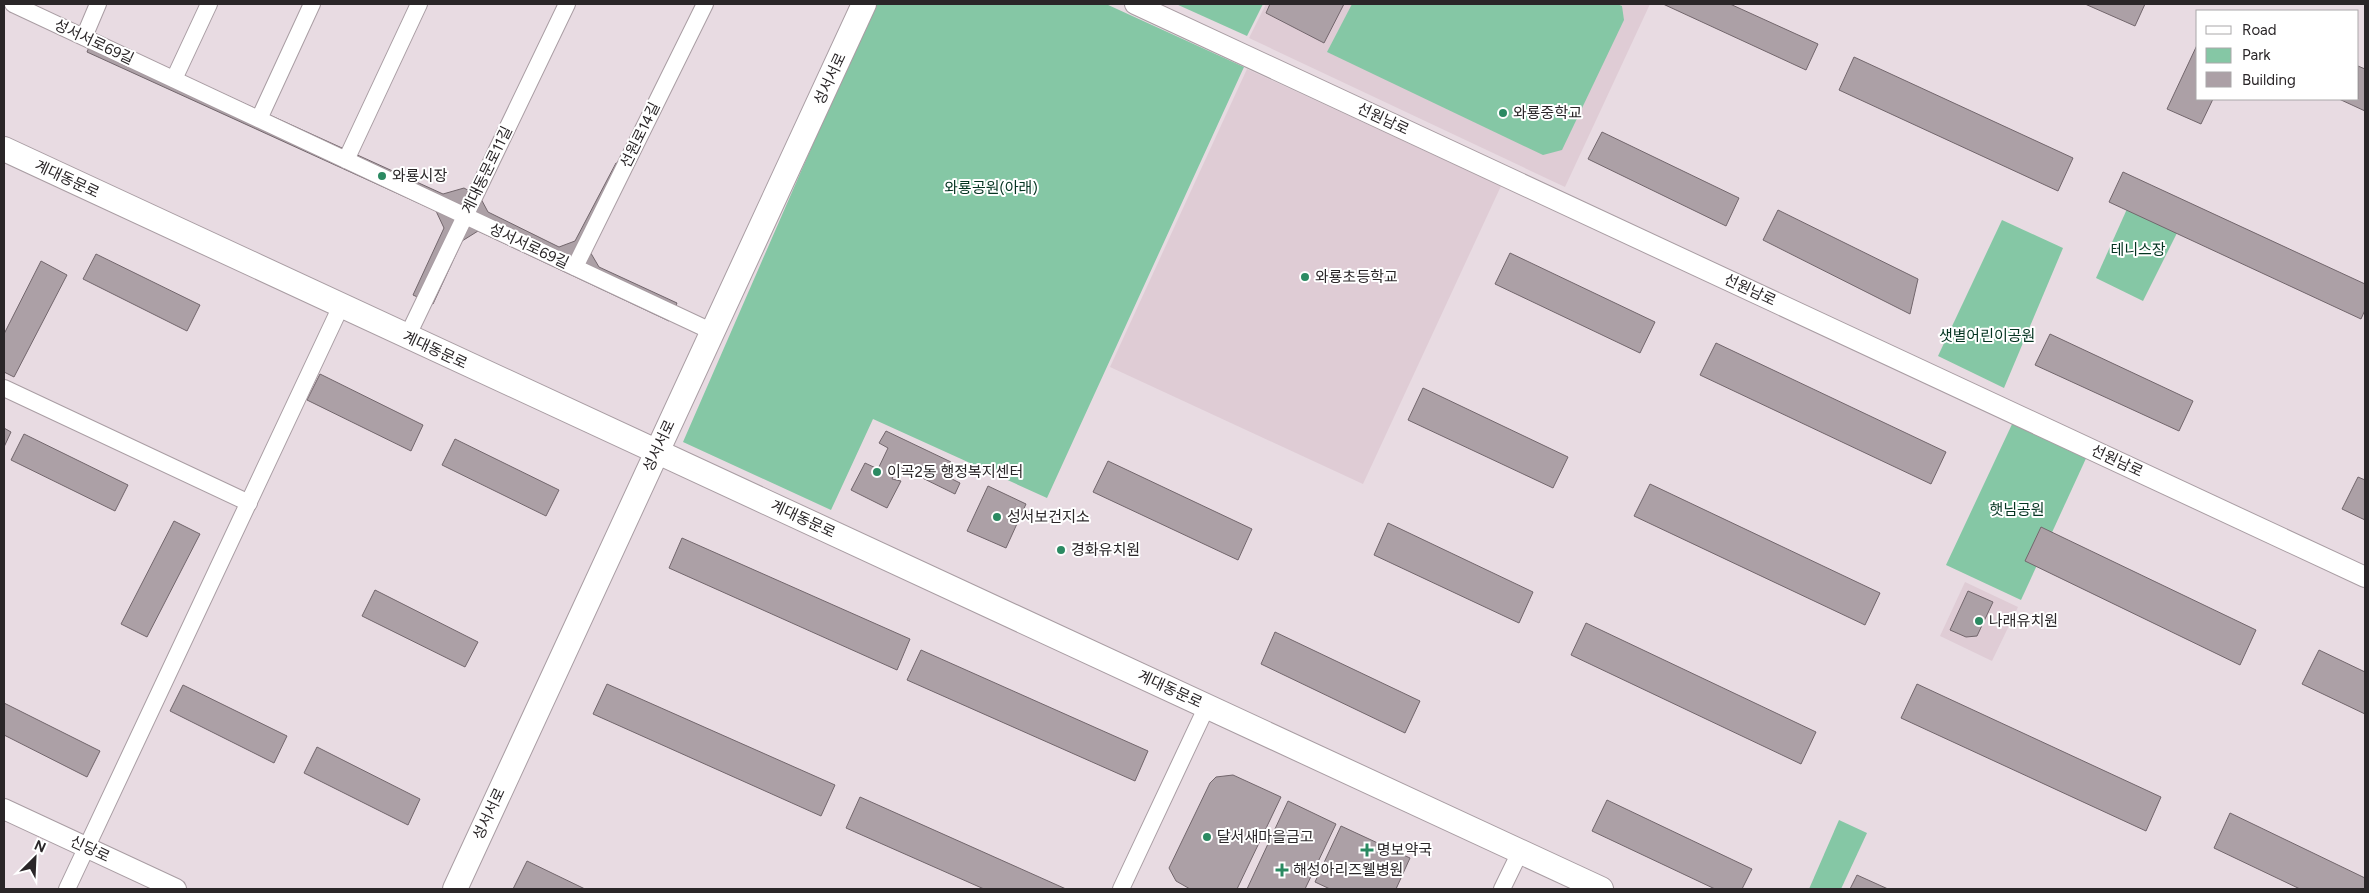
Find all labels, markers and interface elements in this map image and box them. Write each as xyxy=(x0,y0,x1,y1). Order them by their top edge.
legend xyxy=(2196,10,2359,100)
street label: 성서서로69길 xyxy=(51,16,137,68)
text: Road xyxy=(2242,21,2277,39)
text: Park xyxy=(2242,46,2271,64)
street label: 성서서로 xyxy=(810,50,850,108)
text: Building xyxy=(2242,71,2296,89)
street label: 선원로14길 xyxy=(616,99,664,171)
street label: 선원남로 xyxy=(1354,99,1412,139)
place label: 와룡중학교 xyxy=(1513,104,1582,122)
marker: 와룡중학교 xyxy=(1497,107,1509,119)
street label: 계대동문로11길 xyxy=(458,123,516,217)
street label: 계대동문로 xyxy=(32,156,102,202)
place label: 와룡시장 xyxy=(392,167,447,185)
marker: 와룡시장 xyxy=(376,170,388,182)
park label: 와룡공원(아래) xyxy=(944,179,1038,197)
street label: 성서서로69길 xyxy=(486,220,572,272)
park label: 테니스장 xyxy=(2110,241,2166,259)
place label: 와룡초등학교 xyxy=(1315,268,1398,286)
street label: 선원남로 xyxy=(1721,270,1779,310)
marker: 와룡초등학교 xyxy=(1299,271,1311,283)
street label: 계대동문로 xyxy=(400,327,470,373)
park label: 샛별어린이공원 xyxy=(1939,327,2035,345)
street label: 성서서로 xyxy=(639,417,679,475)
street label: 선원남로 xyxy=(2088,441,2146,481)
place label: 이곡2동 행정복지센터 xyxy=(887,463,1023,481)
marker: 이곡2동 행정복지센터 xyxy=(871,466,883,478)
street label: 계대동문로 xyxy=(768,496,838,542)
park label: 햇님공원 xyxy=(1989,501,2045,519)
place label: 성서보건지소 xyxy=(1007,508,1090,526)
marker: 성서보건지소 xyxy=(991,511,1003,523)
place label: 경화유치원 xyxy=(1071,541,1140,559)
marker: 경화유치원 xyxy=(1055,544,1067,556)
place label: 나래유치원 xyxy=(1989,612,2058,630)
marker: 나래유치원 xyxy=(1973,615,1985,627)
street label: 계대동문로 xyxy=(1135,666,1205,712)
street label: 성서서로 xyxy=(469,785,509,843)
place label: 달서새마을금고 xyxy=(1217,828,1314,846)
marker: 달서새마을금고 xyxy=(1201,831,1213,843)
street label: 신당로 xyxy=(67,832,113,866)
north arrow xyxy=(10,833,60,883)
text: N xyxy=(32,837,48,857)
place label: 명보약국 xyxy=(1377,841,1432,859)
marker: 명보약국 xyxy=(1361,844,1373,856)
place label: 해성아리즈웰병원 xyxy=(1293,861,1403,879)
marker: 해성아리즈웰병원 xyxy=(1275,863,1289,877)

